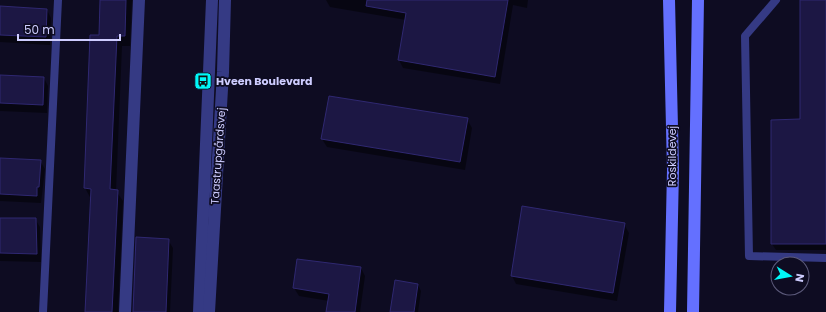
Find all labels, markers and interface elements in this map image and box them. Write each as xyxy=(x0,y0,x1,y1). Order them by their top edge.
scale bar xyxy=(18,16,120,42)
text: 50 m xyxy=(24,21,55,38)
bus stop icon: Hveen Boulevard xyxy=(193,71,213,91)
place label: Hveen Boulevard xyxy=(216,73,312,89)
street label: Taastrupgårdsvej xyxy=(207,107,229,205)
street label: Roskildevej xyxy=(664,125,680,186)
north arrow xyxy=(770,256,810,296)
text: N xyxy=(791,272,808,283)

